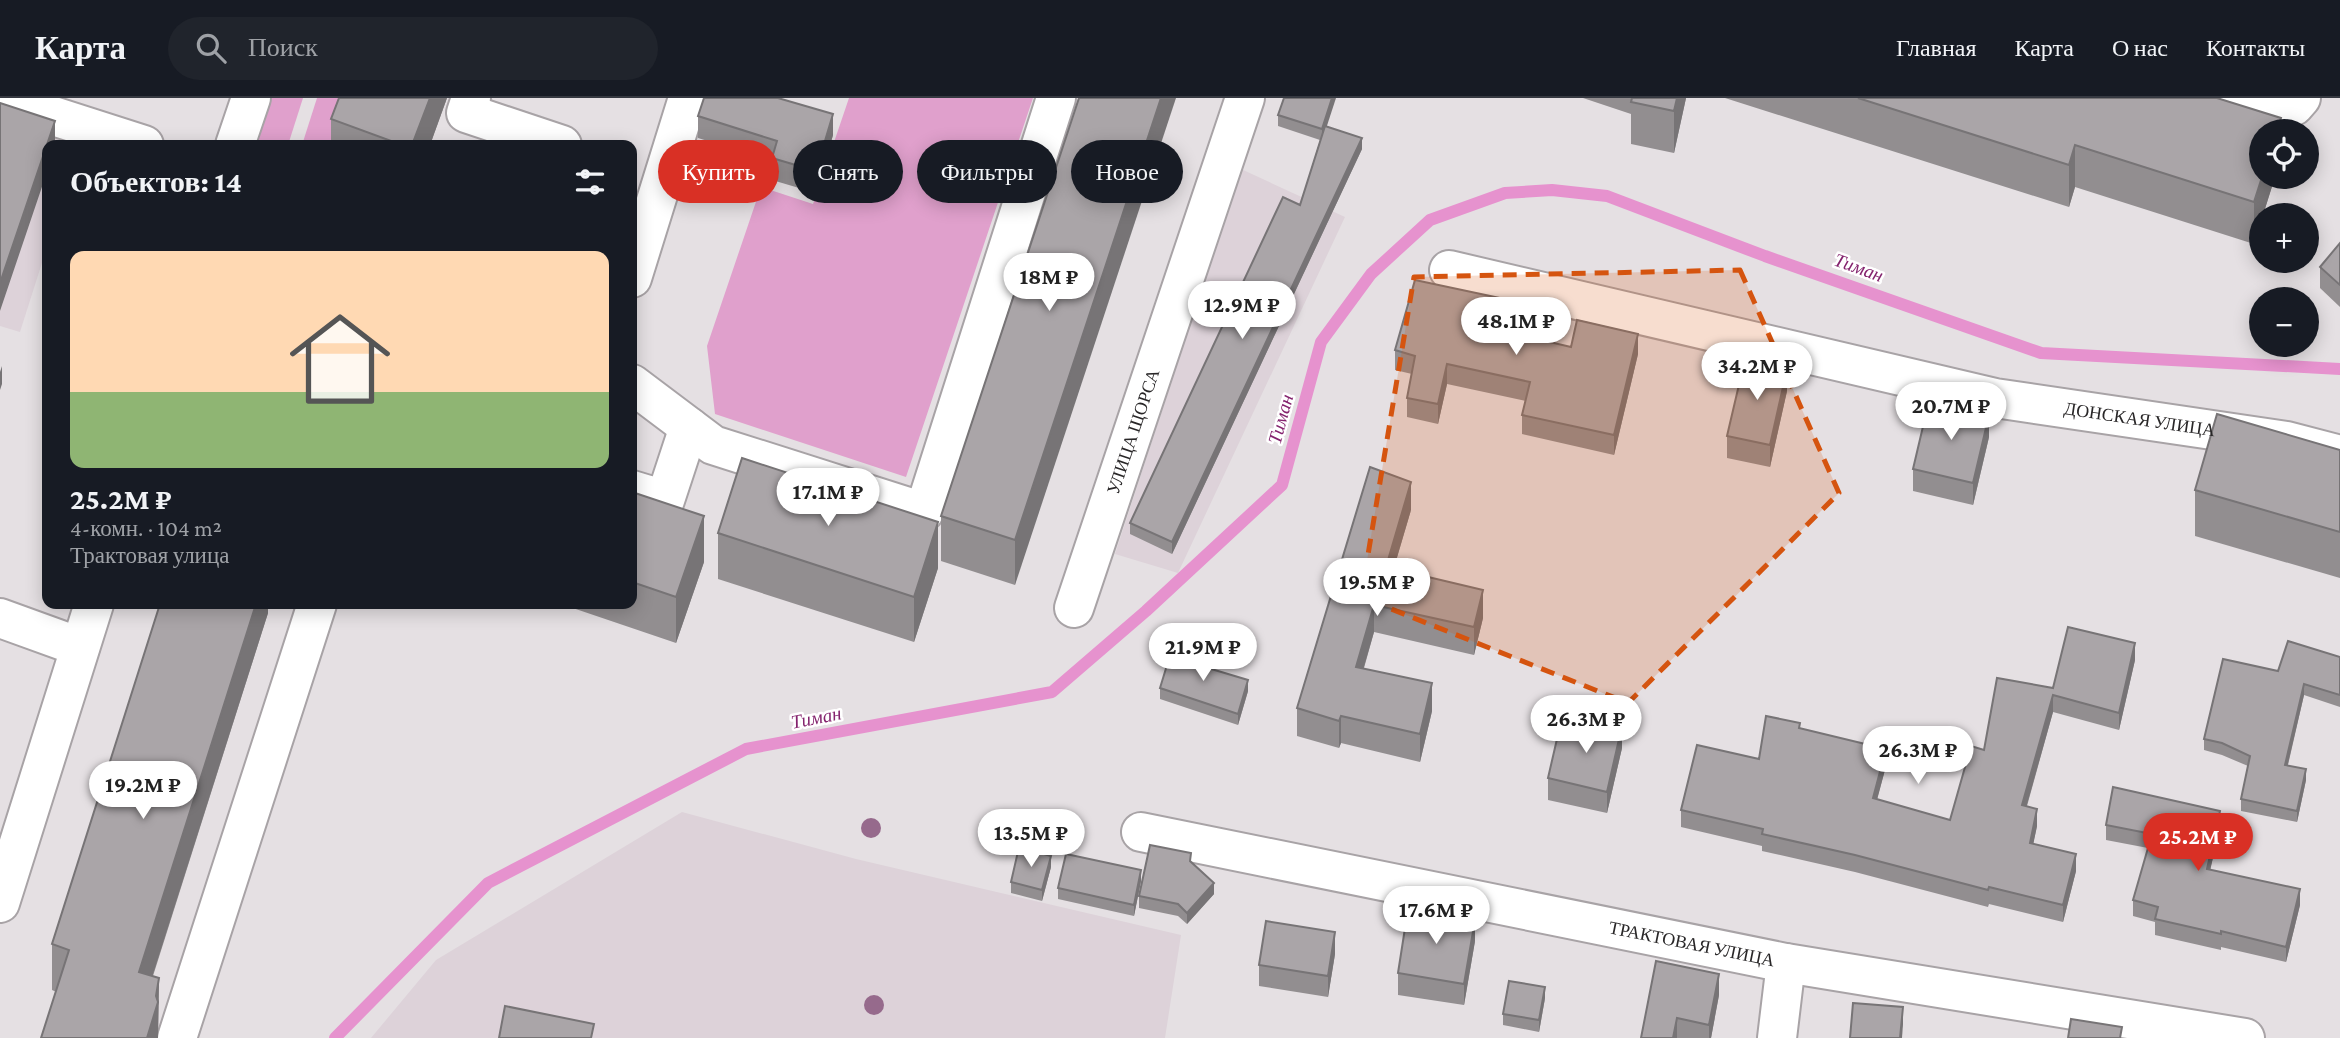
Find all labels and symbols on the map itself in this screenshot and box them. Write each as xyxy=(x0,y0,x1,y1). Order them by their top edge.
water label: Тиман xyxy=(1831,249,1886,286)
pin: 18M ₽ xyxy=(1000,254,1098,313)
pin: 12.9M ₽ xyxy=(1177,282,1307,341)
pin: 48.1M ₽ xyxy=(1451,298,1581,357)
pin: 34.2M ₽ xyxy=(1692,342,1822,402)
street label: УЛИЦА ЩОРСА xyxy=(1103,366,1163,497)
pin: 20.7M ₽ xyxy=(1886,382,2016,442)
water label: Тиман xyxy=(1264,392,1297,446)
street label: ДОНСКАЯ УЛИЦА xyxy=(2063,398,2217,440)
pin: 17.1M ₽ xyxy=(763,468,893,528)
pin: 19.5M ₽ xyxy=(1312,559,1442,618)
pin: 21.9M ₽ xyxy=(1138,624,1268,683)
pin: 26.3M ₽ xyxy=(1521,696,1651,755)
water label: Тиман xyxy=(789,702,843,733)
pin: 26.3M ₽ xyxy=(1853,726,1983,786)
pin: 19.2M ₽ xyxy=(78,762,208,821)
pin: 13.5M ₽ xyxy=(966,810,1096,869)
pin: 25.2M ₽ xyxy=(2133,814,2263,873)
pin: 17.6M ₽ xyxy=(1371,886,1501,946)
street label: ТРАКТОВАЯ УЛИЦА xyxy=(1607,917,1776,970)

